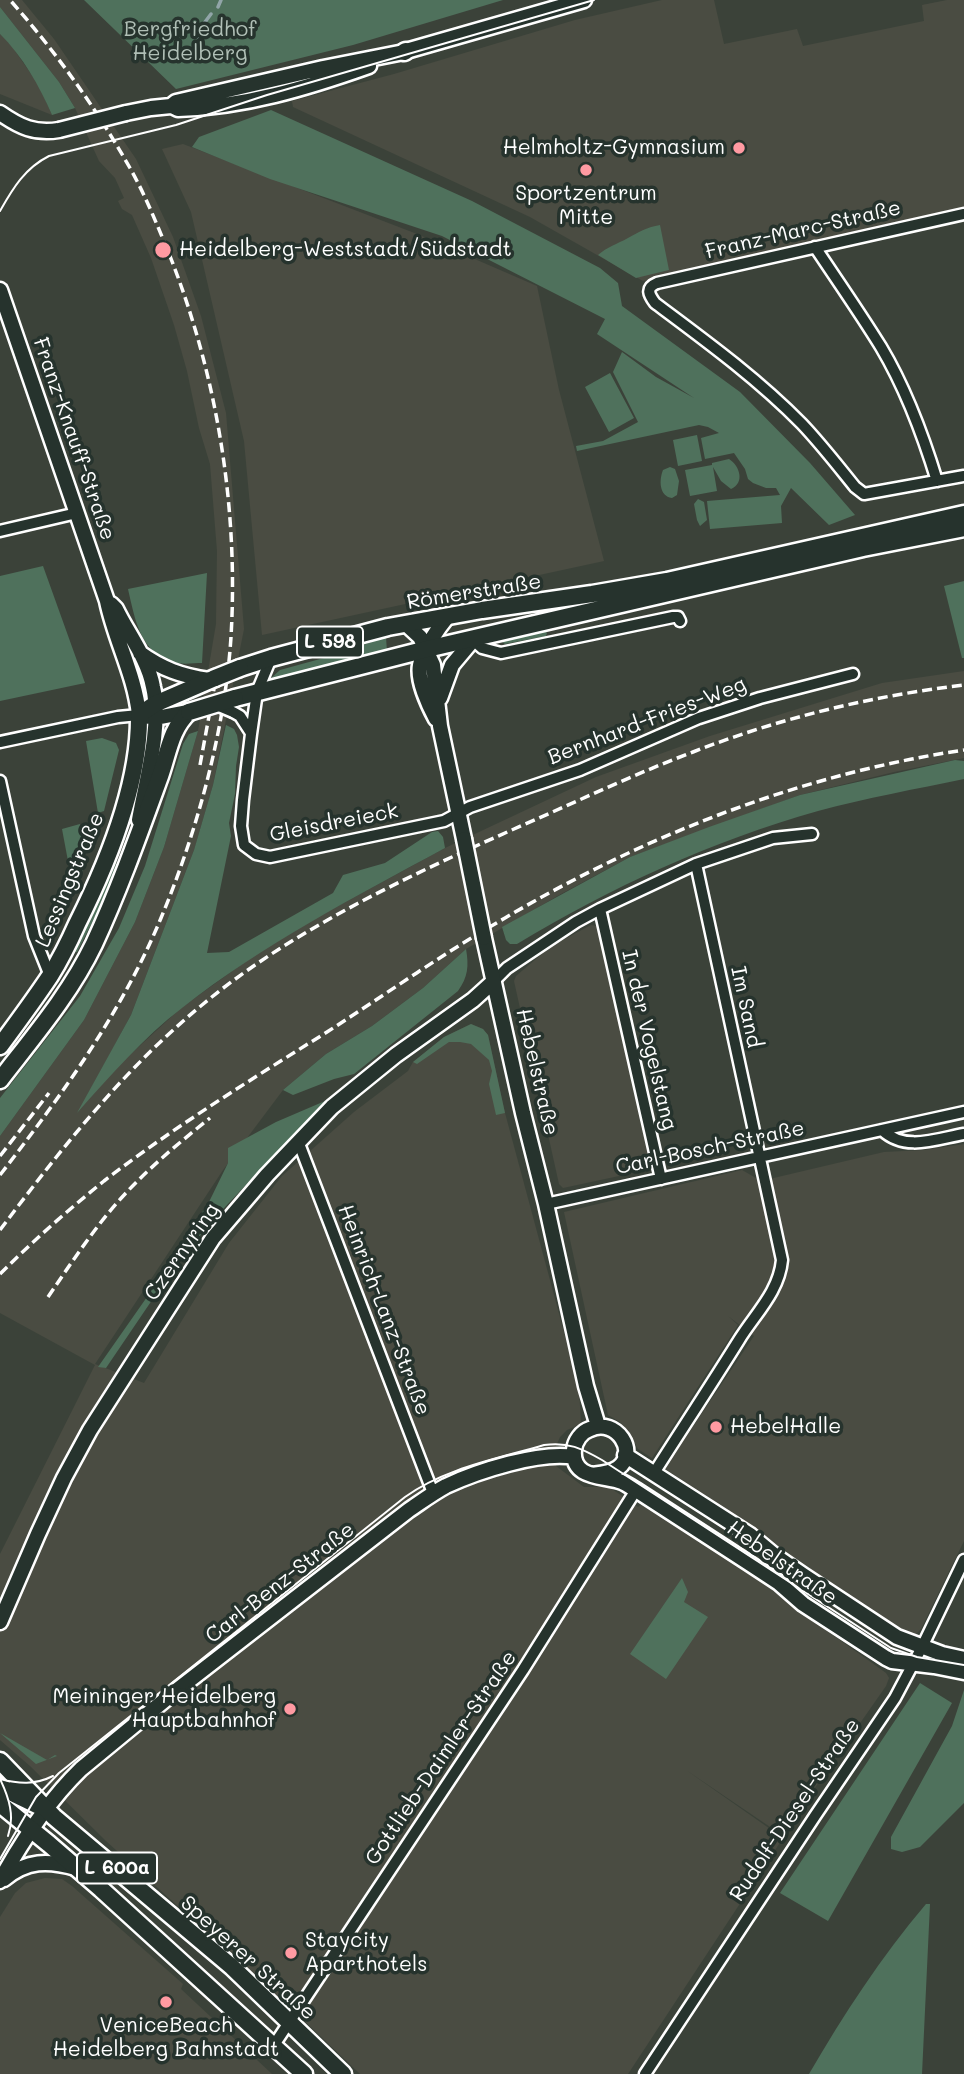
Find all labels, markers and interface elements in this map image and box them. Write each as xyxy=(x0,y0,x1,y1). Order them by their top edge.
park label: Bergfriedhof Heidelberg xyxy=(124,17,256,67)
place label: Helmholtz-Gymnasium xyxy=(503,135,725,161)
marker: Helmholtz-Gymnasium xyxy=(731,140,747,156)
marker: Sportzentrum Mitte xyxy=(578,162,594,178)
place label: Sportzentrum Mitte xyxy=(515,181,657,231)
street label: Franz-Marc-Straße xyxy=(703,195,903,265)
place label: Heidelberg-Weststadt/Südstadt xyxy=(179,237,512,263)
marker: Heidelberg-Weststadt/Südstadt xyxy=(153,240,173,260)
street label: Franz-Knauff-Straße xyxy=(27,334,121,544)
street label: Römerstraße xyxy=(405,569,543,615)
road number: L 598 xyxy=(297,626,363,657)
street label: Bernhard-Fries-Weg xyxy=(544,672,750,770)
street label: Gleisdreieck xyxy=(268,798,400,848)
street label: Lessingstraße xyxy=(30,809,110,951)
street label: In der Vogelstang xyxy=(616,948,682,1132)
street label: Im Sand xyxy=(725,964,767,1050)
street label: Hebelstraße xyxy=(510,1006,564,1138)
street label: Carl-Bosch-Straße xyxy=(613,1116,807,1180)
street label: Czernyring xyxy=(139,1198,225,1306)
street label: Heinrich-Lanz-Straße xyxy=(332,1201,436,1419)
place label: HebelHalle xyxy=(730,1414,841,1440)
marker: HebelHalle xyxy=(708,1419,724,1435)
street label: Hebelstraße xyxy=(722,1516,842,1610)
street label: Carl-Benz-Straße xyxy=(201,1517,359,1649)
street label: Gottlieb-Daimler-Straße xyxy=(360,1646,522,1870)
place label: Meininger Heidelberg Hauptbahnhof xyxy=(53,1684,276,1734)
marker: Meininger Heidelberg Hauptbahnhof xyxy=(282,1701,298,1717)
street label: Rudolf-Diesel-Straße xyxy=(724,1714,866,1906)
road number: L 600a xyxy=(77,1852,157,1884)
street label: Speyerer Straße xyxy=(175,1891,321,2025)
place label: Staycity Aparthotels xyxy=(305,1928,427,1978)
marker: Staycity Aparthotels xyxy=(283,1945,299,1961)
marker: VeniceBeach Heidelberg Bahnstadt xyxy=(158,1994,174,2010)
place label: VeniceBeach Heidelberg Bahnstadt xyxy=(53,2013,279,2063)

